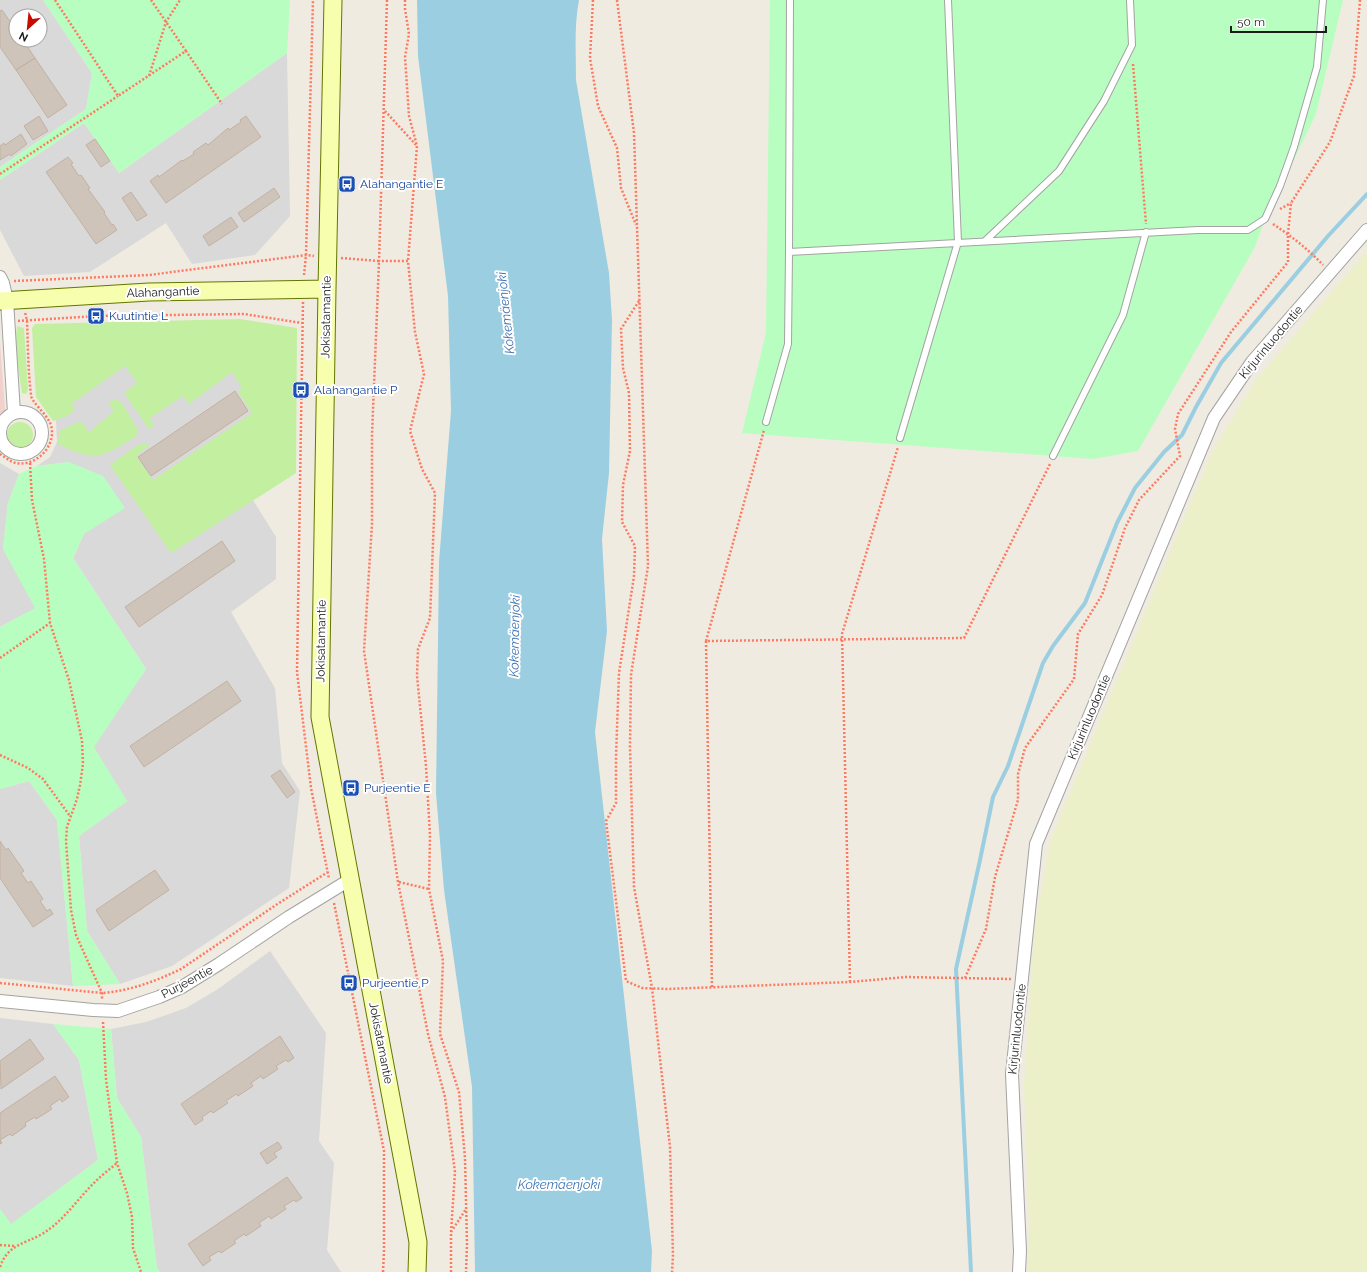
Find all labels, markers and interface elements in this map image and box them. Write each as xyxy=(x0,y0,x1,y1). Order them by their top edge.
north arrow xyxy=(8,8,48,48)
scale bar xyxy=(1231,8,1326,34)
text: 50 m xyxy=(1237,15,1265,29)
text: N xyxy=(17,29,30,44)
bus stop icon: Alahangantie E xyxy=(337,174,357,194)
place label: Alahangantie E xyxy=(360,177,443,191)
water label: Kokemäenjoki xyxy=(494,270,517,355)
street label: Jokisatamantie xyxy=(318,275,334,359)
street label: Alahangantie xyxy=(126,284,200,300)
street label: Kirjurinluodontie xyxy=(1236,303,1306,381)
bus stop icon: Kuutintie L xyxy=(86,306,106,326)
place label: Kuutintie L xyxy=(109,309,168,323)
bus stop icon: Alahangantie P xyxy=(291,380,311,400)
place label: Alahangantie P xyxy=(314,383,398,397)
water label: Kokemäenjoki xyxy=(506,593,523,677)
street label: Jokisatamantie xyxy=(313,599,329,683)
street label: Kirjurinluodontie xyxy=(1065,672,1113,762)
bus stop icon: Purjeentie E xyxy=(341,778,361,798)
place label: Purjeentie E xyxy=(364,781,431,795)
street label: Purjeentie xyxy=(159,963,215,1001)
bus stop icon: Purjeentie P xyxy=(339,973,359,993)
place label: Purjeentie P xyxy=(362,976,429,990)
street label: Kirjurinluodontie xyxy=(1005,983,1029,1075)
street label: Jokisatamantie xyxy=(366,1001,396,1085)
water label: Kokemäenjoki xyxy=(518,1177,601,1192)

